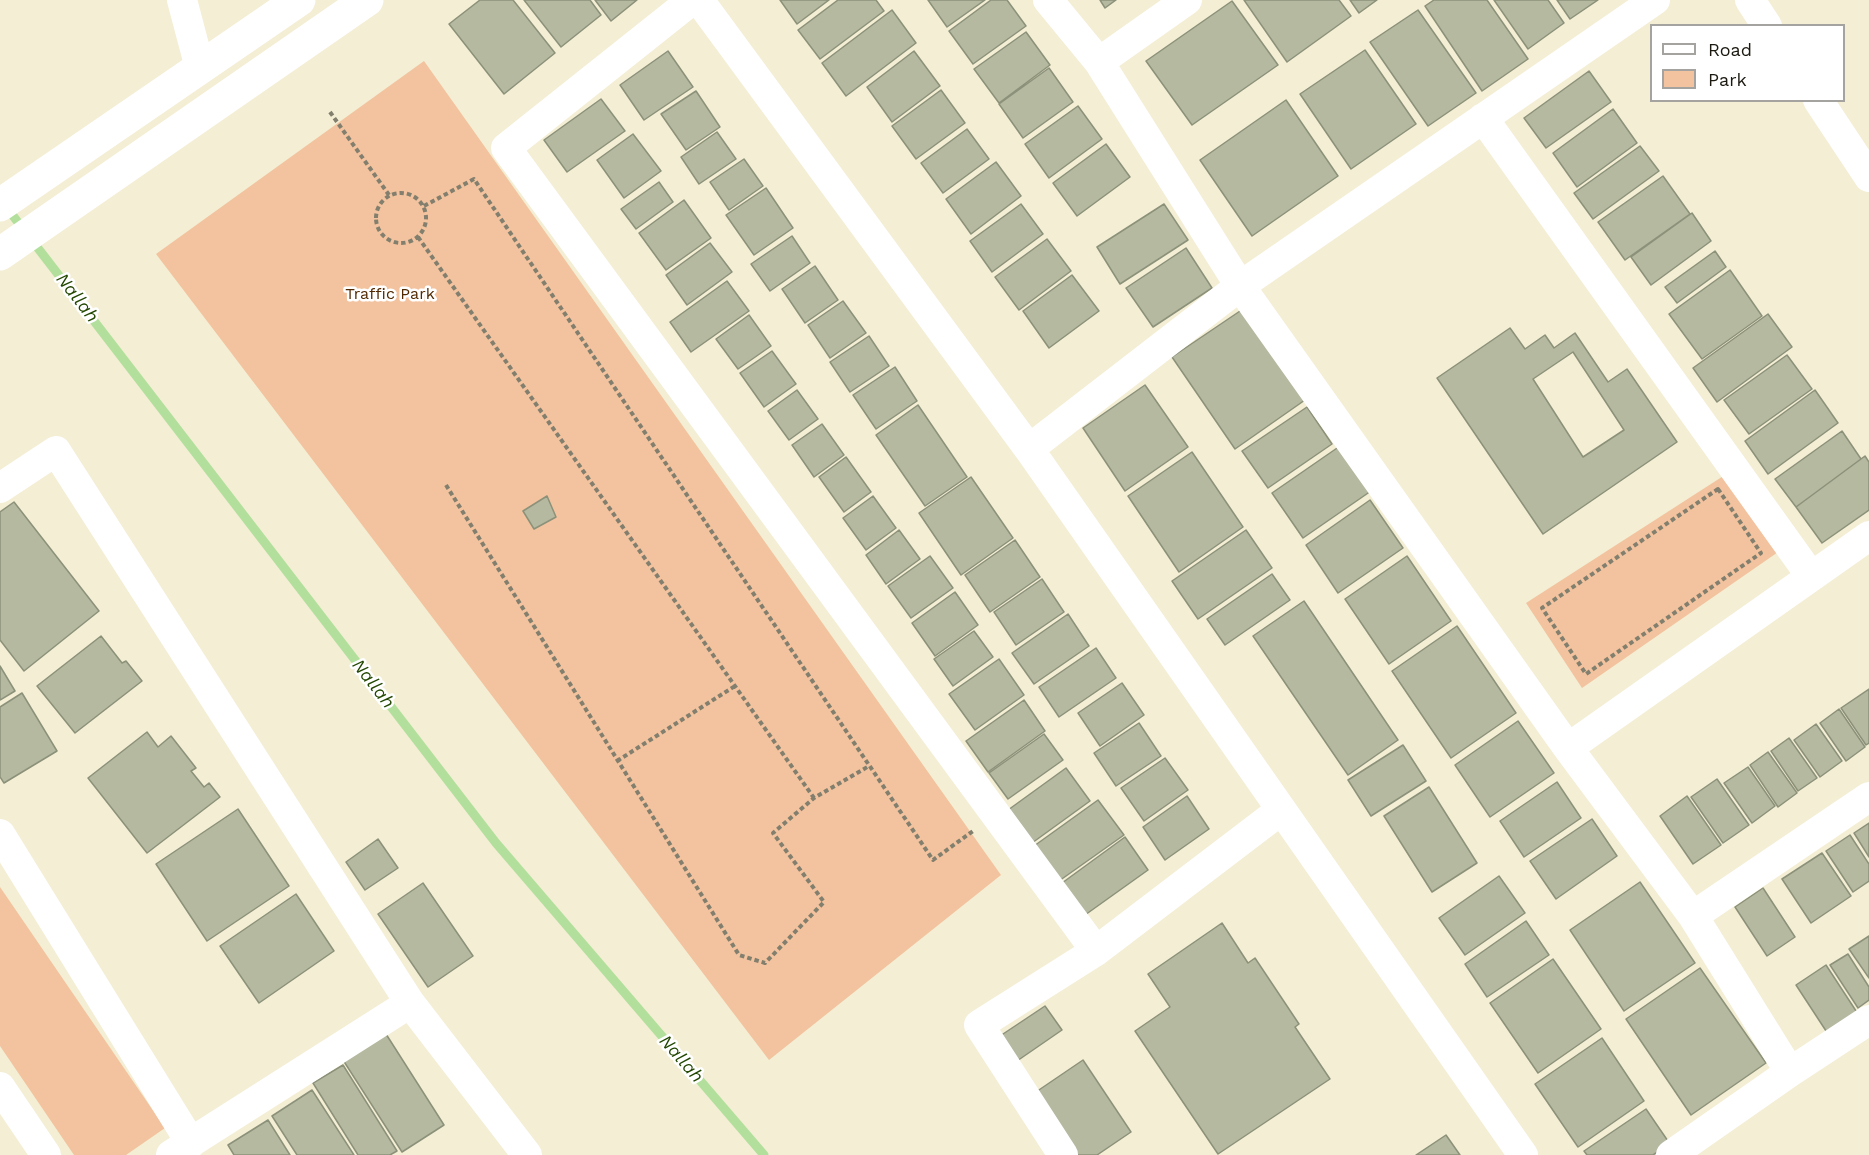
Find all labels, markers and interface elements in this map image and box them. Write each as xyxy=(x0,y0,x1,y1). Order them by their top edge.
legend xyxy=(1650,24,1845,102)
text: Road xyxy=(1708,39,1752,60)
text: Park xyxy=(1708,69,1747,90)
water label: Nallah xyxy=(51,269,103,327)
park label: Traffic Park xyxy=(345,284,435,304)
water label: Nallah xyxy=(347,655,399,713)
water label: Nallah xyxy=(654,1031,708,1087)

